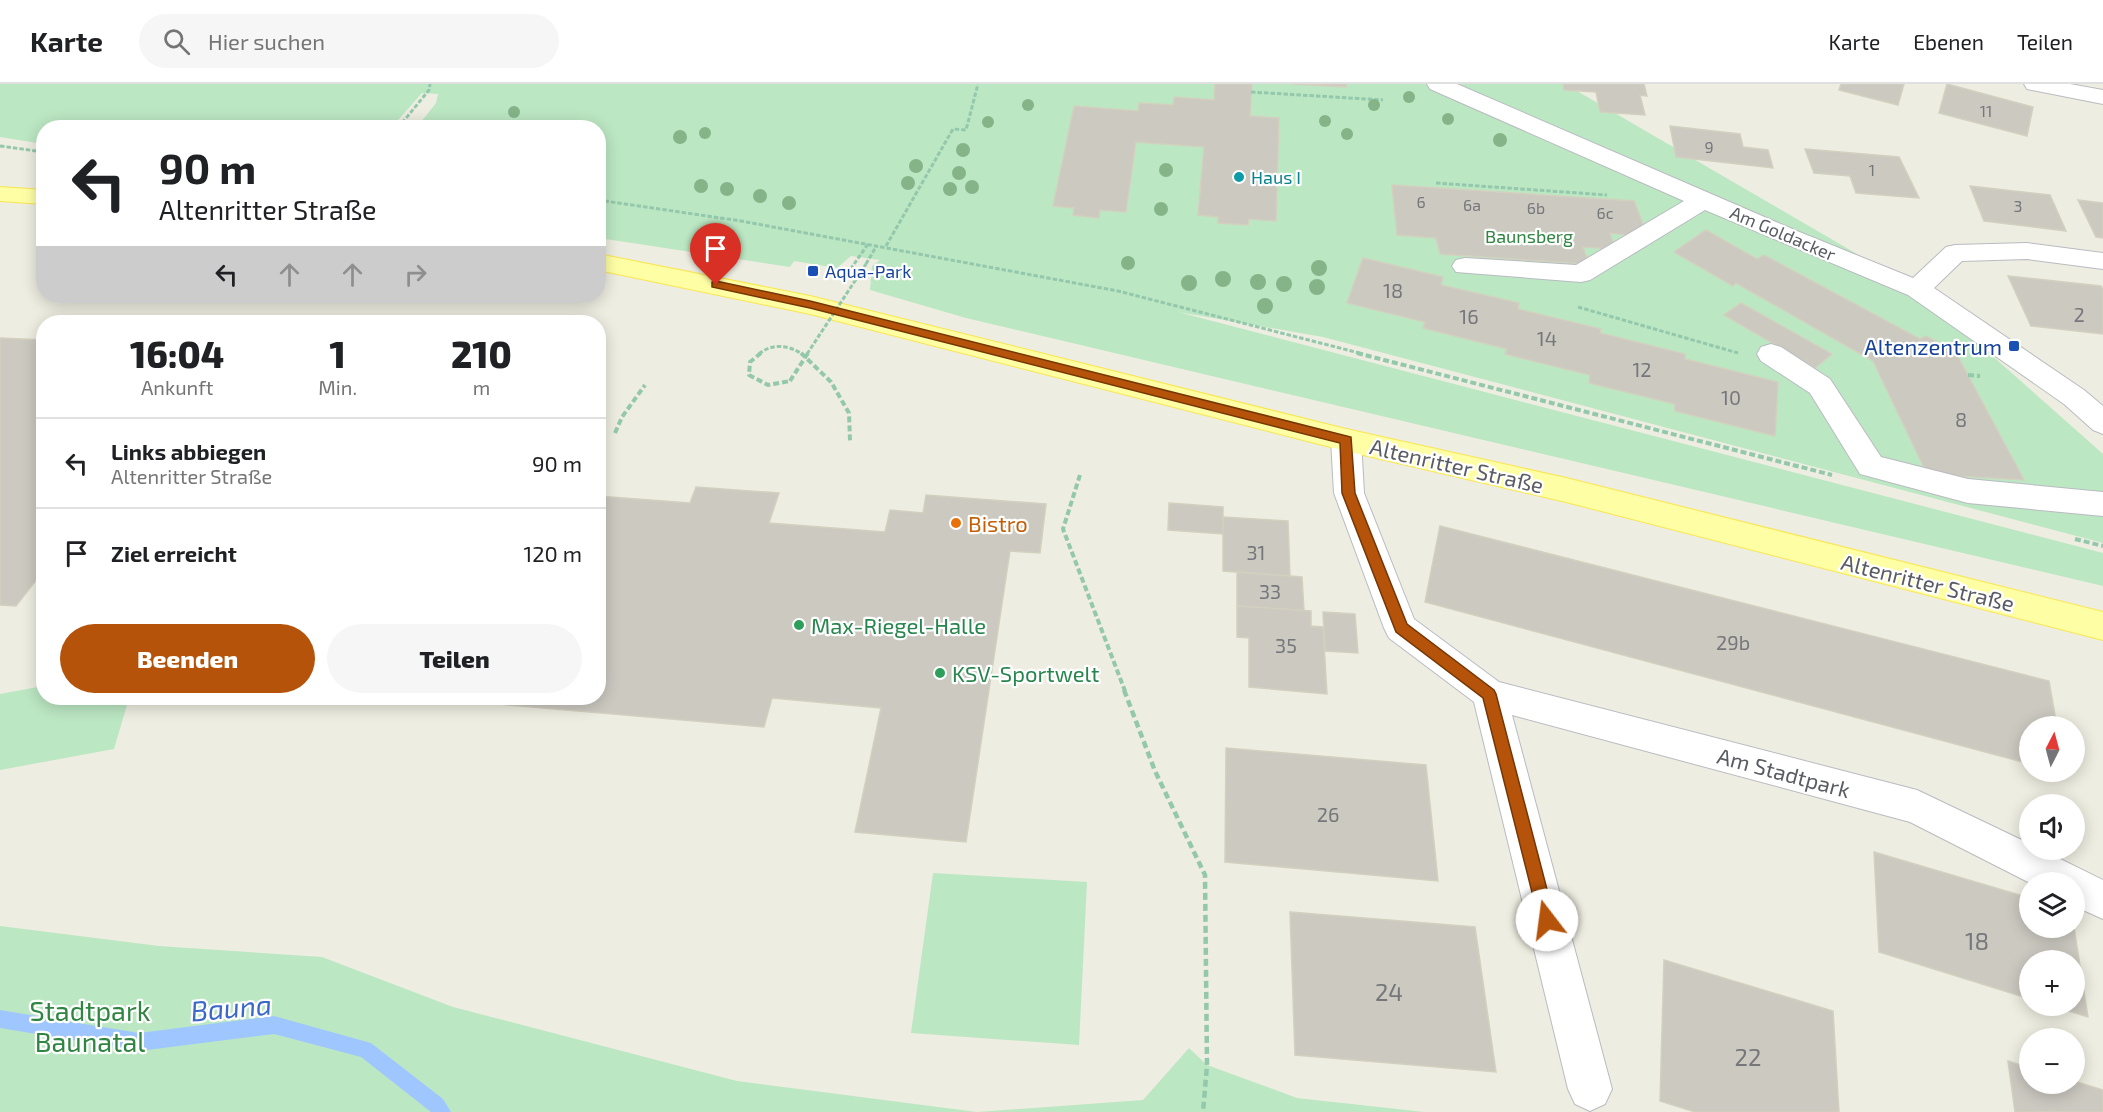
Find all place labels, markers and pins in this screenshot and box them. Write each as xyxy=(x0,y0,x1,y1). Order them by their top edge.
place label: Haus I xyxy=(1251,166,1301,188)
marker: Haus I xyxy=(1232,170,1246,184)
pin xyxy=(690,223,741,285)
place label: Aqua-Park xyxy=(825,260,912,282)
marker: Aqua-Park xyxy=(806,264,820,278)
place label: Altenzentrum xyxy=(1864,333,2002,359)
marker: Altenzentrum xyxy=(2007,339,2021,353)
place label: Bistro xyxy=(968,510,1028,536)
marker: Bistro xyxy=(949,516,963,530)
place label: Max-Riegel-Halle xyxy=(811,612,986,638)
marker: Max-Riegel-Halle xyxy=(792,618,806,632)
place label: KSV-Sportwelt xyxy=(952,660,1099,686)
marker: KSV-Sportwelt xyxy=(933,666,947,680)

